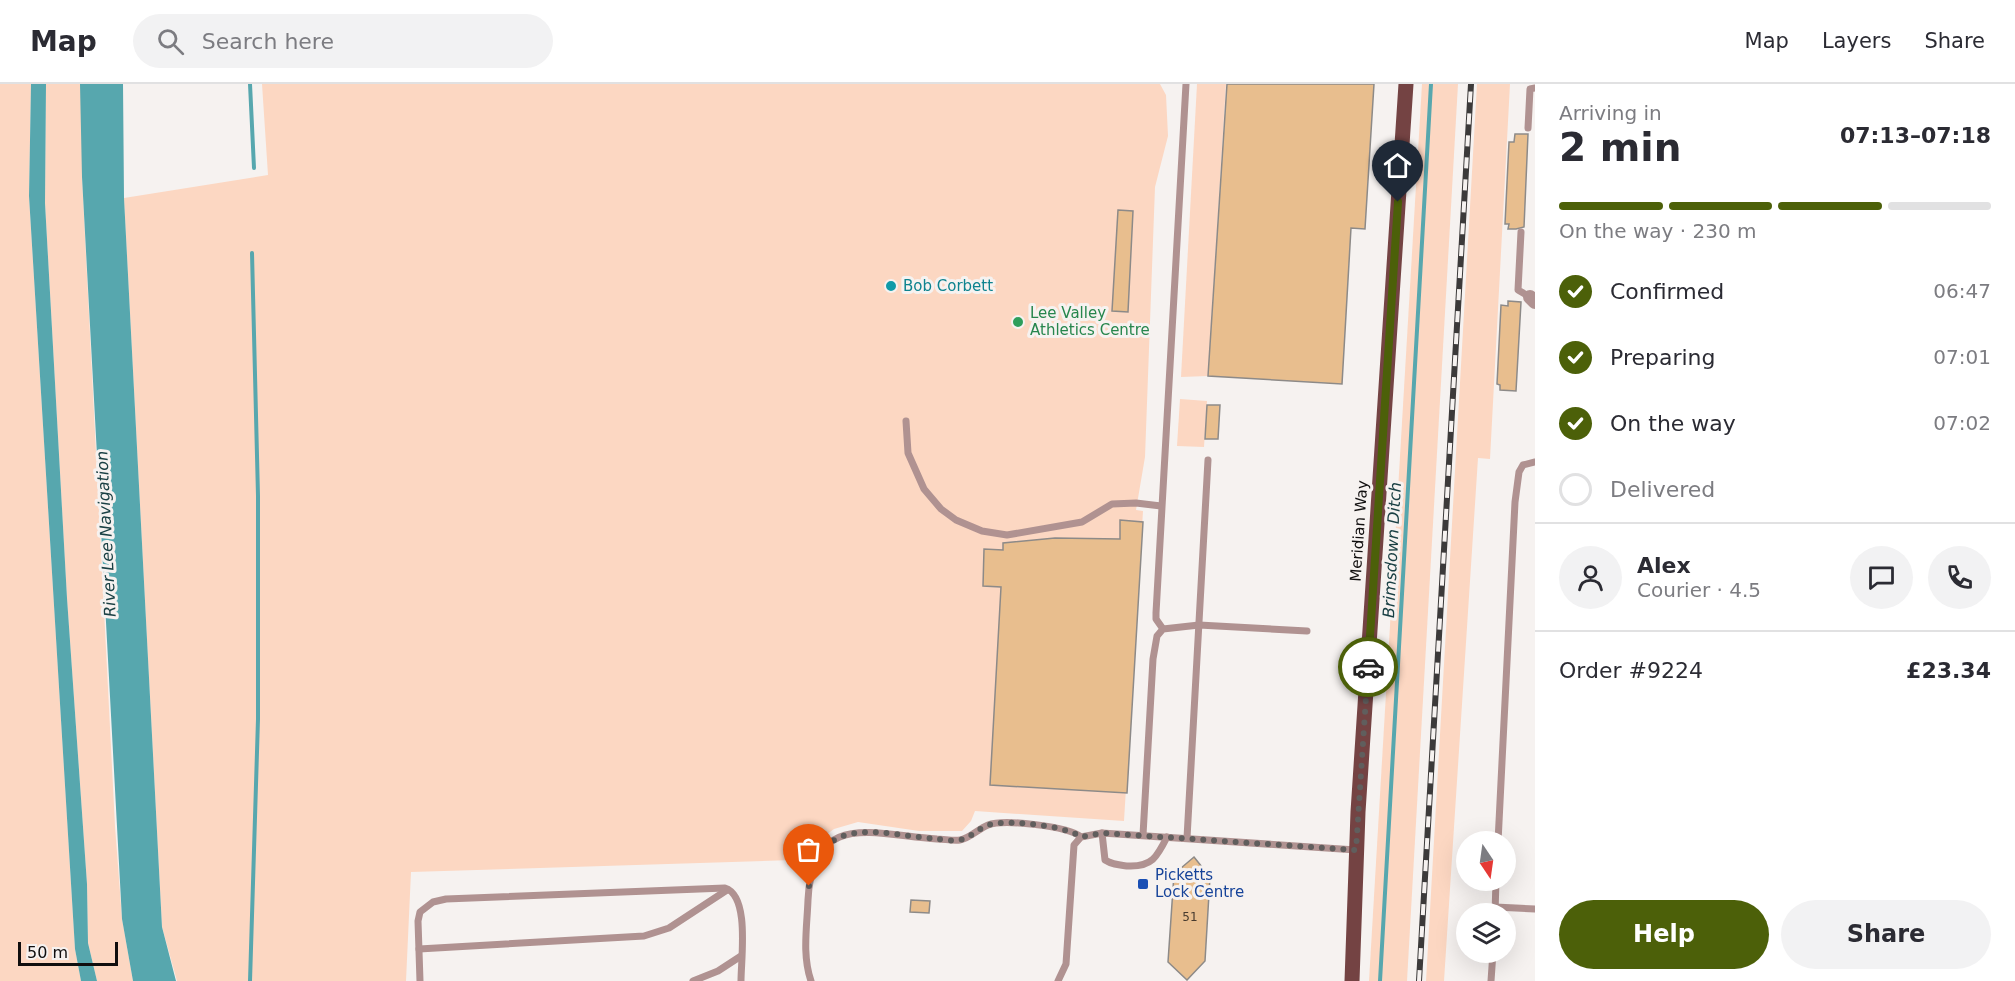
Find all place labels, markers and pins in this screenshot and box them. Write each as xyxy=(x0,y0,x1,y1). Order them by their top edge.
pin xyxy=(1372,140,1423,202)
place label: Bob Corbett xyxy=(903,277,993,295)
marker: Bob Corbett xyxy=(884,279,898,293)
place label: Lee Valley Athletics Centre xyxy=(1030,304,1150,339)
marker: Lee Valley Athletics Centre xyxy=(1011,315,1025,329)
pin xyxy=(783,824,834,886)
place label: Picketts Lock Centre xyxy=(1155,866,1244,901)
marker: Picketts Lock Centre xyxy=(1136,877,1150,891)

